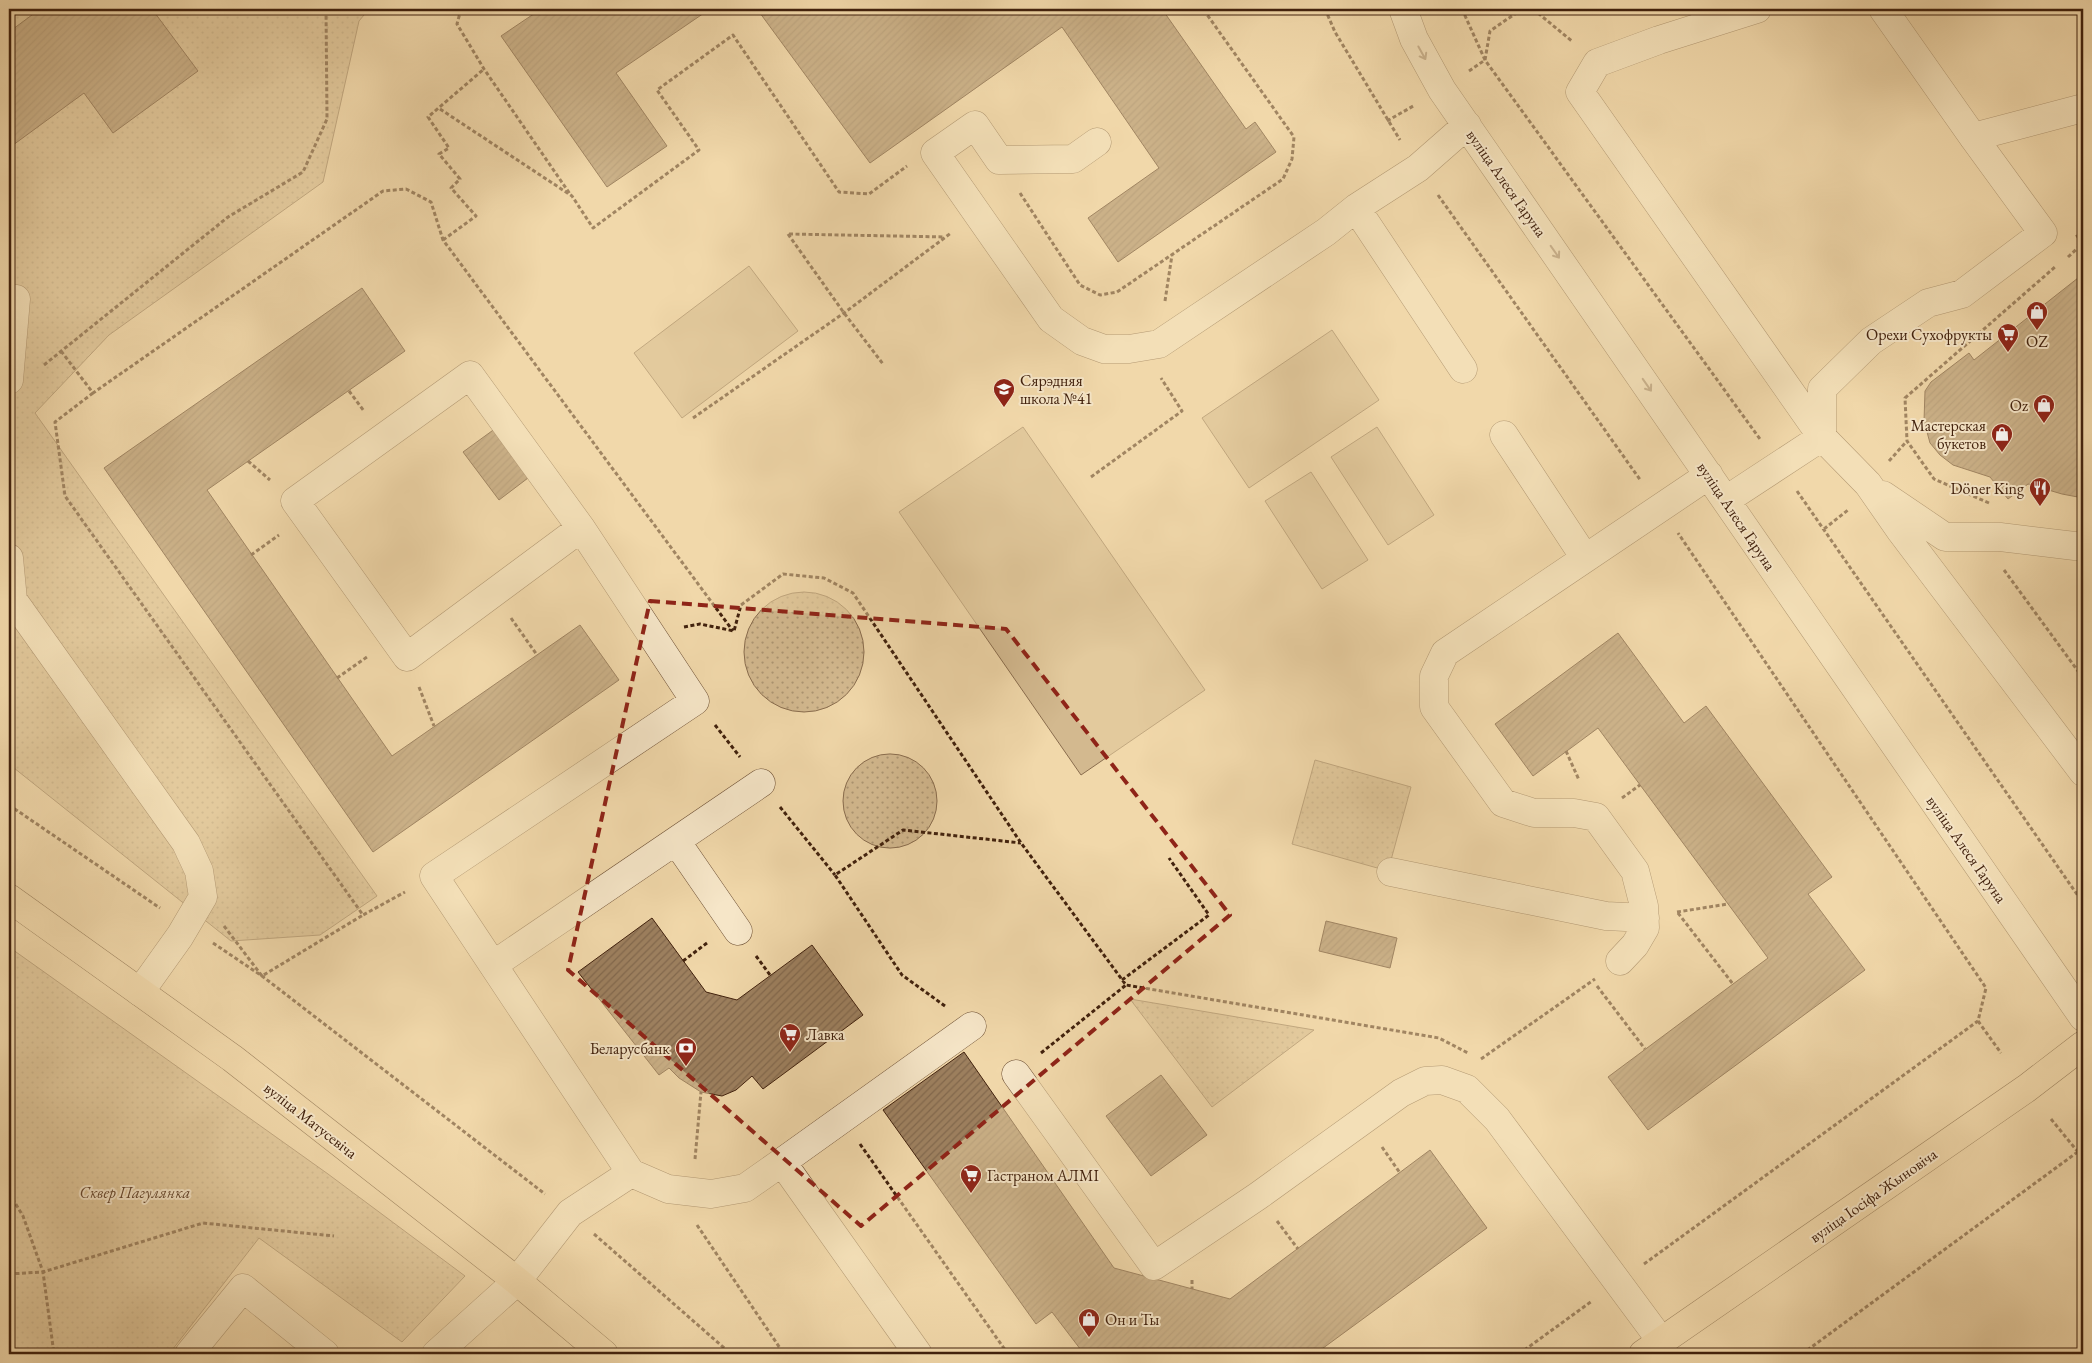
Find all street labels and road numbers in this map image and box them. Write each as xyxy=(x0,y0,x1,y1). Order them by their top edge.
street label: вуліца Алеся Гаруна xyxy=(1462,125,1552,242)
street label: вуліца Алеся Гаруна xyxy=(1692,458,1781,575)
street label: вуліца Алеся Гаруна xyxy=(1922,791,2012,908)
street label: вуліца Матусевіча xyxy=(260,1077,362,1164)
street label: вуліца Іосіфа Жыновіча xyxy=(1805,1143,1942,1247)

